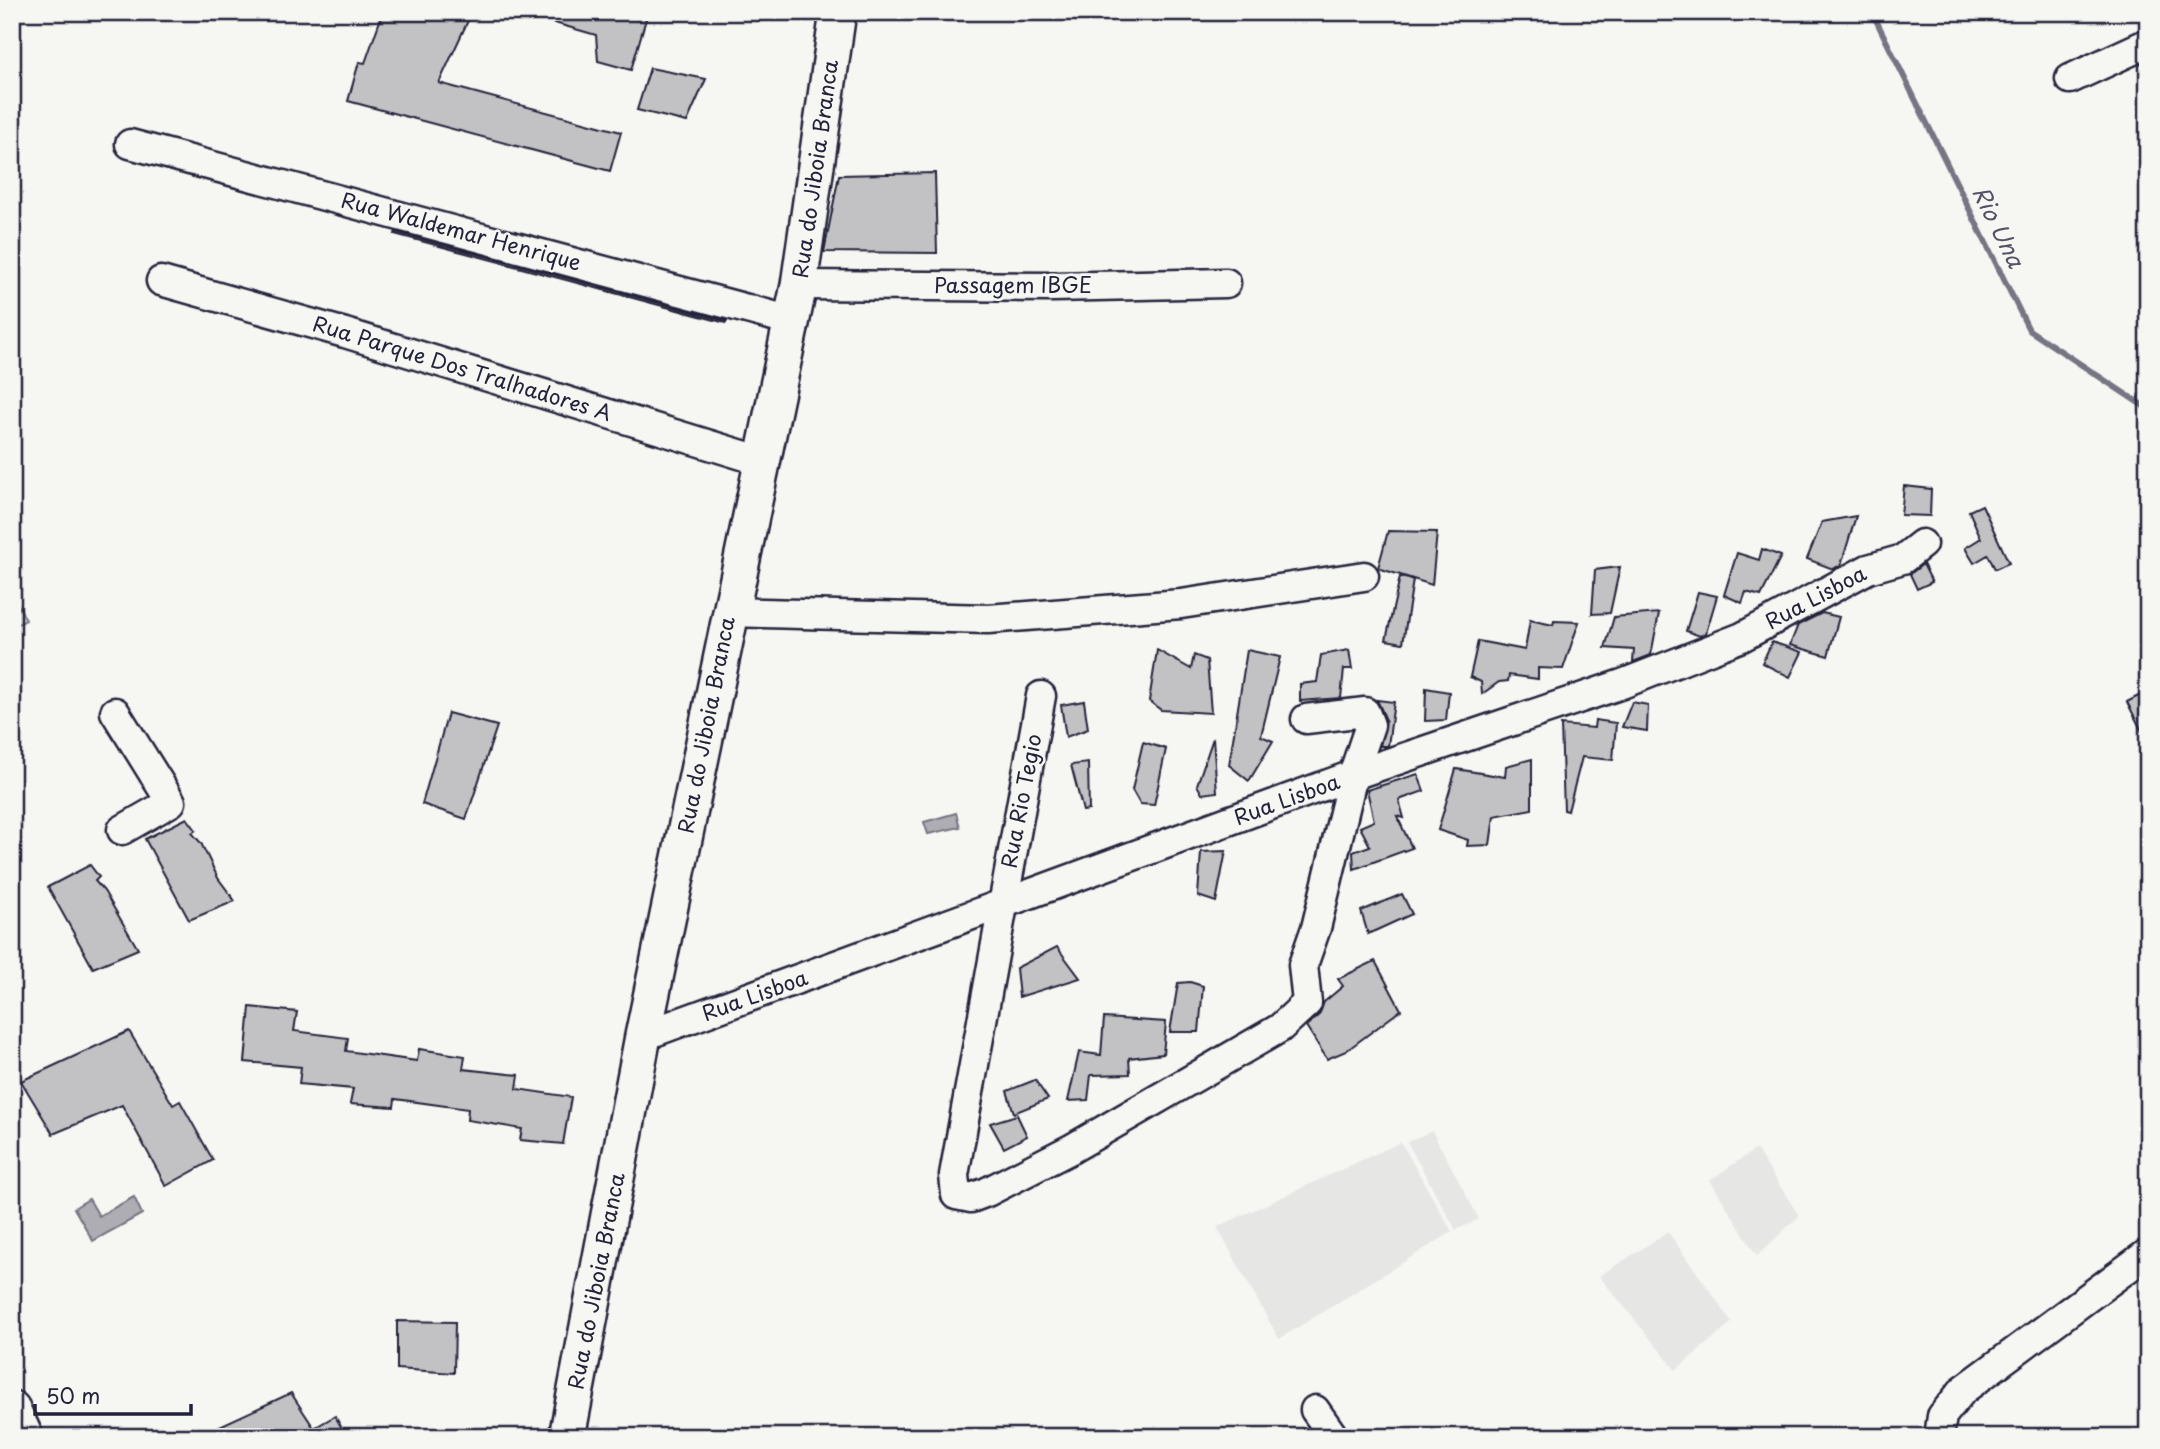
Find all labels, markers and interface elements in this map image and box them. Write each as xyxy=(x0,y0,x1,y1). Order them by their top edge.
street label: Rua do Jiboia Branca xyxy=(783,57,845,280)
water label: Rio Una xyxy=(1964,179,2035,274)
street label: Rua Waldemar Henrique xyxy=(338,183,585,278)
street label: Passagem IBGE xyxy=(934,268,1092,300)
street label: Rua Parque Dos Tralhadores A xyxy=(309,306,616,428)
street label: Rua Lisboa xyxy=(1759,556,1871,636)
street label: Rua do Jiboia Branca xyxy=(668,613,742,836)
street label: Rua Rio Tegio xyxy=(991,731,1049,871)
street label: Rua Lisboa xyxy=(1229,764,1344,832)
street label: Rua Lisboa xyxy=(697,960,812,1028)
street label: Rua do Jiboia Branca xyxy=(558,1169,632,1392)
scale bar xyxy=(35,1372,191,1416)
text: 50 m xyxy=(46,1379,100,1411)

